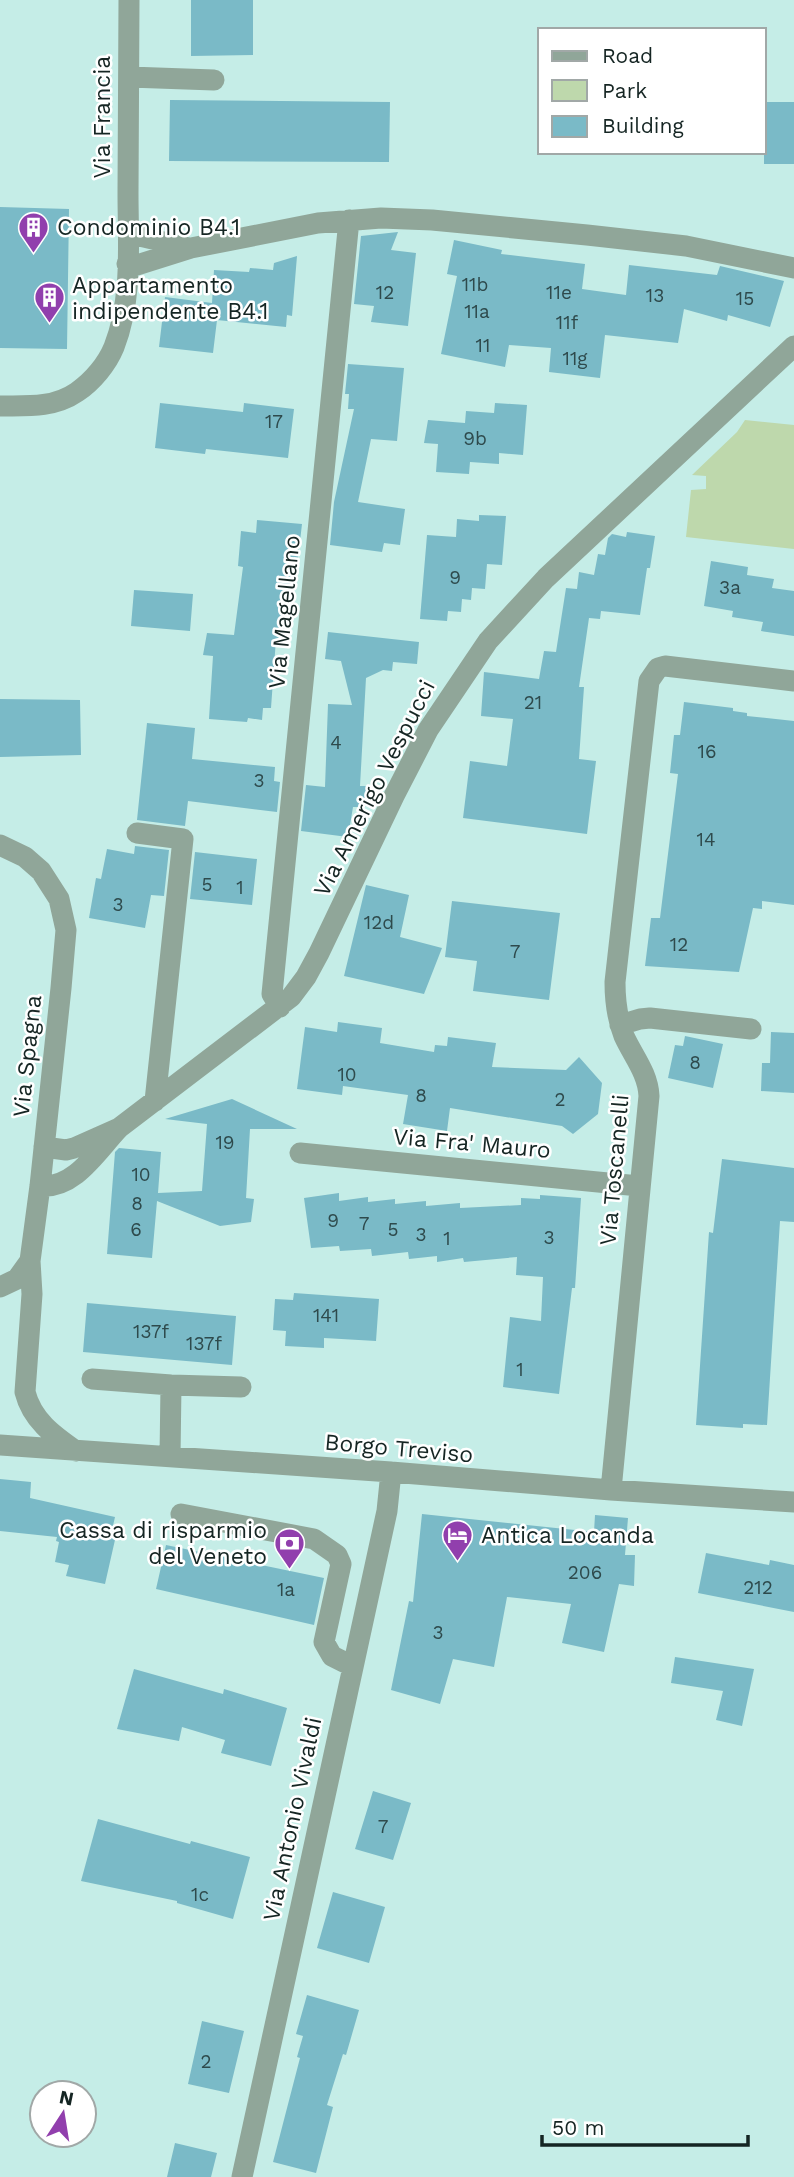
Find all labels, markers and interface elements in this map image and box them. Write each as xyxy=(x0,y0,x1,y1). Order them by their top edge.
legend xyxy=(538,28,766,154)
text: Road xyxy=(602,43,653,68)
street label: Via Francia xyxy=(89,56,116,178)
text: Park xyxy=(602,78,647,103)
text: Building xyxy=(602,113,684,138)
building icon: Condominio B4.1 xyxy=(17,210,51,254)
place label: Condominio B4.1 xyxy=(57,214,240,241)
place label: Appartamento indipendente B4.1 xyxy=(72,272,269,325)
house number: 11b xyxy=(462,273,488,296)
building icon: Appartamento indipendente B4.1 xyxy=(32,281,66,325)
house number: 12 xyxy=(376,281,394,304)
house number: 11e xyxy=(546,281,572,304)
house number: 13 xyxy=(646,284,664,307)
house number: 15 xyxy=(736,287,754,310)
house number: 11a xyxy=(464,300,490,323)
house number: 11f xyxy=(556,311,579,334)
house number: 11 xyxy=(476,334,490,357)
house number: 11g xyxy=(563,347,588,370)
house number: 17 xyxy=(265,410,283,433)
house number: 9b xyxy=(463,427,487,450)
street label: Via Magellano xyxy=(263,534,306,690)
house number: 9 xyxy=(449,566,461,589)
house number: 3a xyxy=(719,576,741,599)
street label: Via Amerigo Vespucci xyxy=(308,676,441,901)
house number: 21 xyxy=(524,691,542,714)
house number: 4 xyxy=(330,731,342,754)
house number: 16 xyxy=(698,740,716,763)
house number: 3 xyxy=(253,769,265,792)
house number: 14 xyxy=(696,828,716,851)
house number: 5 xyxy=(201,873,213,896)
house number: 1 xyxy=(236,876,244,899)
house number: 3 xyxy=(112,893,124,916)
house number: 12d xyxy=(364,911,394,934)
house number: 12 xyxy=(670,933,688,956)
house number: 7 xyxy=(510,940,520,963)
street label: Via Spagna xyxy=(8,994,47,1119)
house number: 8 xyxy=(689,1051,701,1074)
house number: 10 xyxy=(337,1063,357,1086)
house number: 8 xyxy=(415,1084,427,1107)
house number: 2 xyxy=(554,1088,566,1111)
street label: Via Toscanelli xyxy=(594,1093,635,1247)
street label: Via Fra' Mauro xyxy=(392,1123,552,1164)
house number: 19 xyxy=(215,1131,235,1154)
house number: 10 xyxy=(131,1163,151,1186)
house number: 8 xyxy=(131,1192,143,1215)
house number: 9 xyxy=(327,1209,339,1232)
house number: 7 xyxy=(359,1212,369,1235)
house number: 6 xyxy=(130,1218,142,1241)
house number: 5 xyxy=(387,1218,399,1241)
house number: 3 xyxy=(415,1223,427,1246)
house number: 3 xyxy=(543,1226,555,1249)
house number: 1 xyxy=(443,1227,451,1250)
house number: 141 xyxy=(313,1304,339,1327)
house number: 137f xyxy=(133,1320,169,1343)
house number: 137f xyxy=(186,1332,222,1355)
house number: 1 xyxy=(516,1358,524,1381)
street label: Borgo Treviso xyxy=(323,1429,474,1468)
place label: Cassa di risparmio del Veneto xyxy=(59,1517,267,1570)
hotel icon: Antica Locanda xyxy=(441,1518,475,1562)
place label: Antica Locanda xyxy=(481,1522,654,1549)
bank icon: Cassa di risparmio del Veneto xyxy=(273,1526,307,1570)
house number: 206 xyxy=(568,1561,602,1584)
house number: 212 xyxy=(743,1576,773,1599)
house number: 1a xyxy=(277,1578,295,1601)
house number: 3 xyxy=(432,1621,444,1644)
street label: Via Antonio Vivaldi xyxy=(258,1715,327,1923)
house number: 7 xyxy=(378,1815,388,1838)
house number: 1c xyxy=(191,1883,209,1906)
house number: 2 xyxy=(200,2050,212,2073)
north arrow xyxy=(28,2079,98,2149)
text: N xyxy=(57,2085,76,2111)
scale bar xyxy=(542,2104,748,2148)
text: 50 m xyxy=(552,2115,604,2140)

